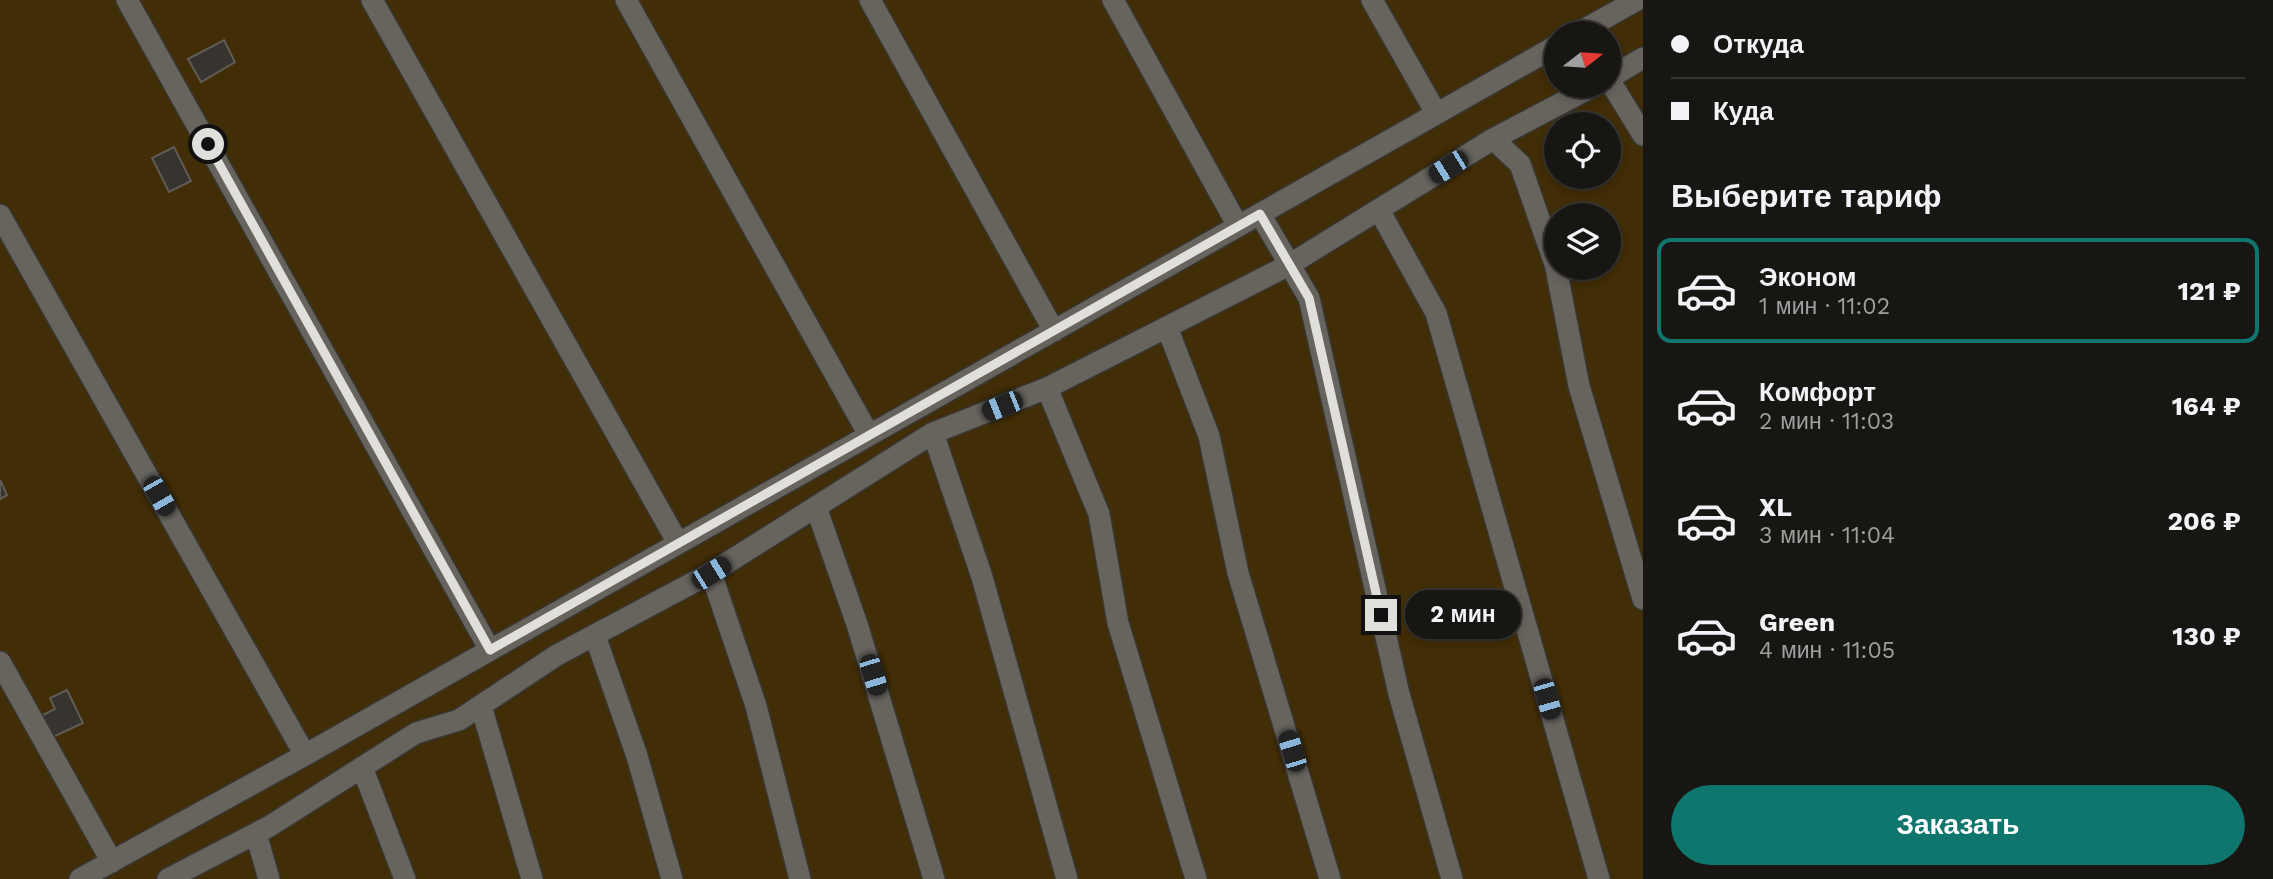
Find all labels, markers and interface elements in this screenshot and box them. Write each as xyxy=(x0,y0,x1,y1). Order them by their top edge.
north arrow xyxy=(1544,21,1620,98)
map controls xyxy=(1544,21,1621,280)
text: Откуда xyxy=(1713,29,1804,59)
text: Куда xyxy=(1713,96,1774,126)
button: locate xyxy=(1544,112,1621,189)
route start xyxy=(192,128,224,160)
car xyxy=(1425,147,1472,187)
text: Выберите тариф xyxy=(1671,177,1942,215)
button: layers xyxy=(1544,203,1621,280)
icon: car xyxy=(1675,259,1738,322)
text: Эконом xyxy=(1759,262,1857,292)
text: 121 ₽ xyxy=(2178,276,2241,306)
text: 1 мин · 11:02 xyxy=(1759,293,1890,320)
icon: car xyxy=(1675,374,1738,437)
text: Комфорт xyxy=(1759,377,1876,407)
car xyxy=(979,388,1026,424)
text: 164 ₽ xyxy=(2172,391,2241,421)
text: 2 мин · 11:03 xyxy=(1759,408,1894,435)
car xyxy=(140,473,179,519)
icon: car xyxy=(1675,489,1738,552)
text: XL xyxy=(1759,492,1792,522)
text: 206 ₽ xyxy=(2167,506,2241,536)
text: 3 мин · 11:04 xyxy=(1759,522,1895,549)
car xyxy=(688,553,735,593)
callout: 2 мин xyxy=(1406,590,1521,640)
route end xyxy=(1365,599,1397,631)
text: 2 мин xyxy=(1430,601,1496,628)
icon: car xyxy=(1675,604,1738,667)
text: Green xyxy=(1759,607,1835,637)
text: 130 ₽ xyxy=(2172,621,2241,651)
text: 4 мин · 11:05 xyxy=(1759,637,1895,664)
car xyxy=(857,652,890,698)
car xyxy=(1532,676,1563,722)
car xyxy=(1276,728,1309,774)
button: Заказать xyxy=(1671,785,2245,865)

